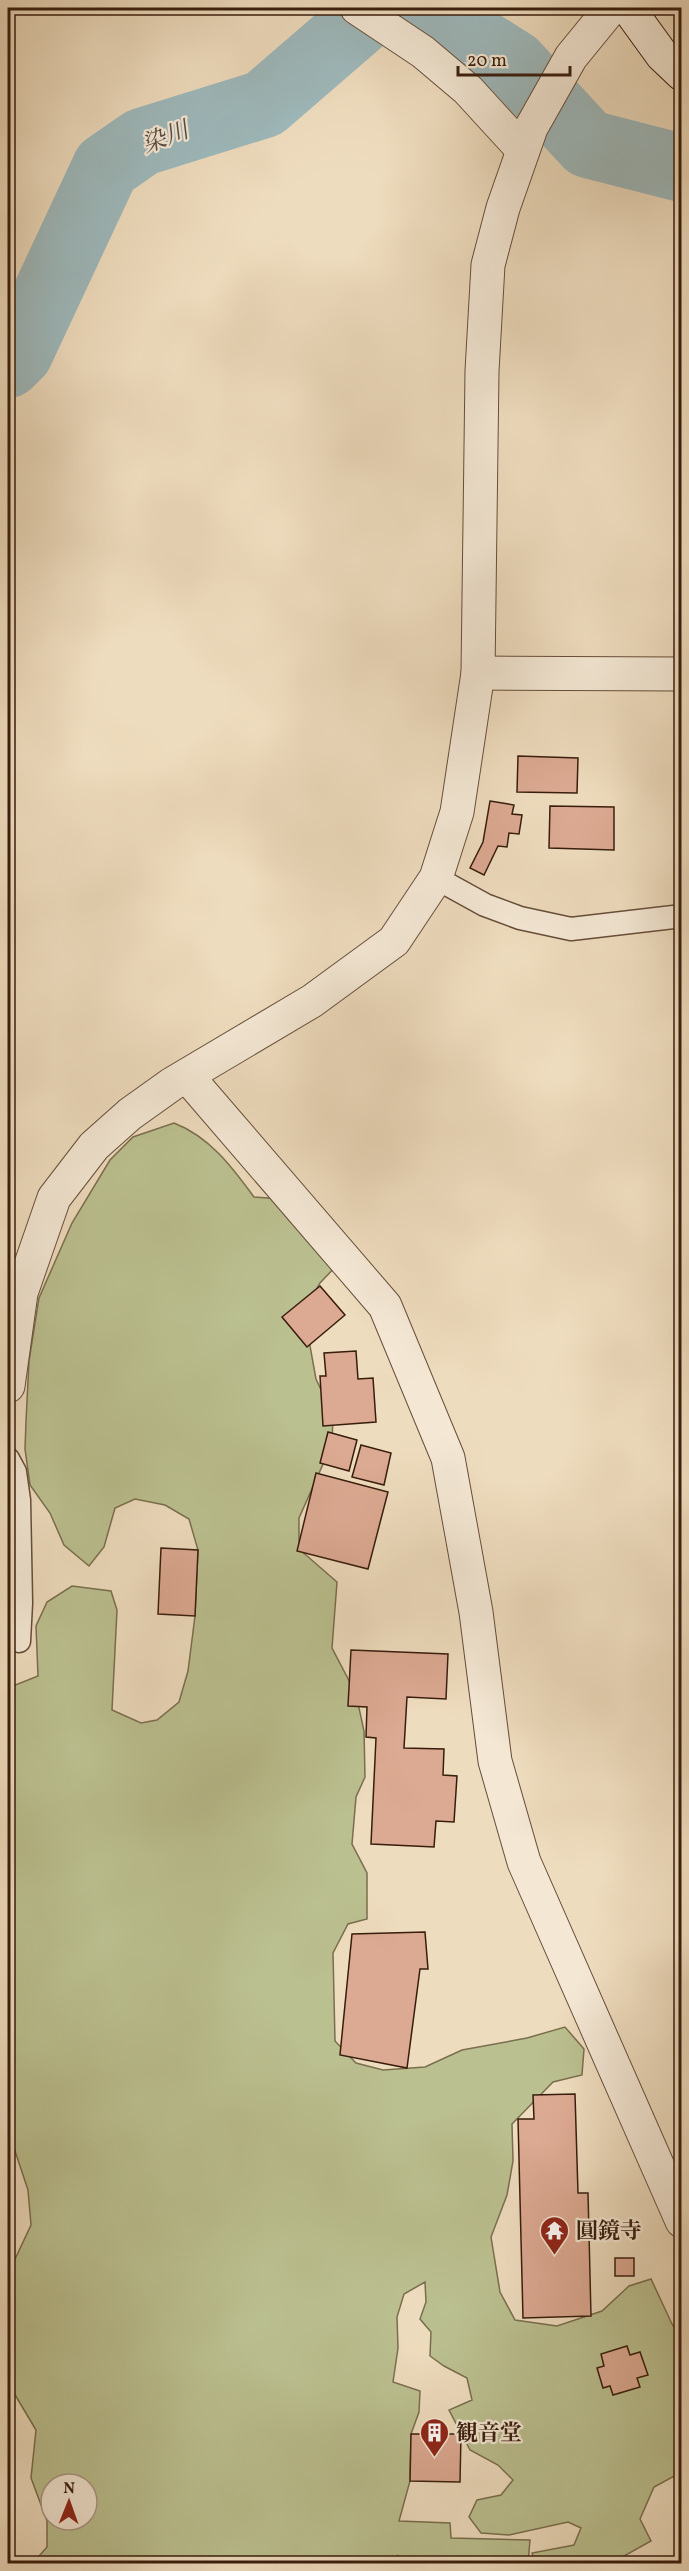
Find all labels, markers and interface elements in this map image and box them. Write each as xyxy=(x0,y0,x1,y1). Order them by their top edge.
scale bar xyxy=(458,39,570,77)
text: 20 m xyxy=(467,49,507,74)
water label: 染川 xyxy=(137,113,197,163)
temple icon: 圓鏡寺 xyxy=(539,2214,571,2256)
place label: 圓鏡寺 xyxy=(576,2217,642,2248)
building icon: 観音堂 xyxy=(419,2416,451,2458)
place label: 観音堂 xyxy=(456,2419,522,2450)
north arrow xyxy=(39,2472,99,2532)
text: N xyxy=(63,2478,76,2500)

